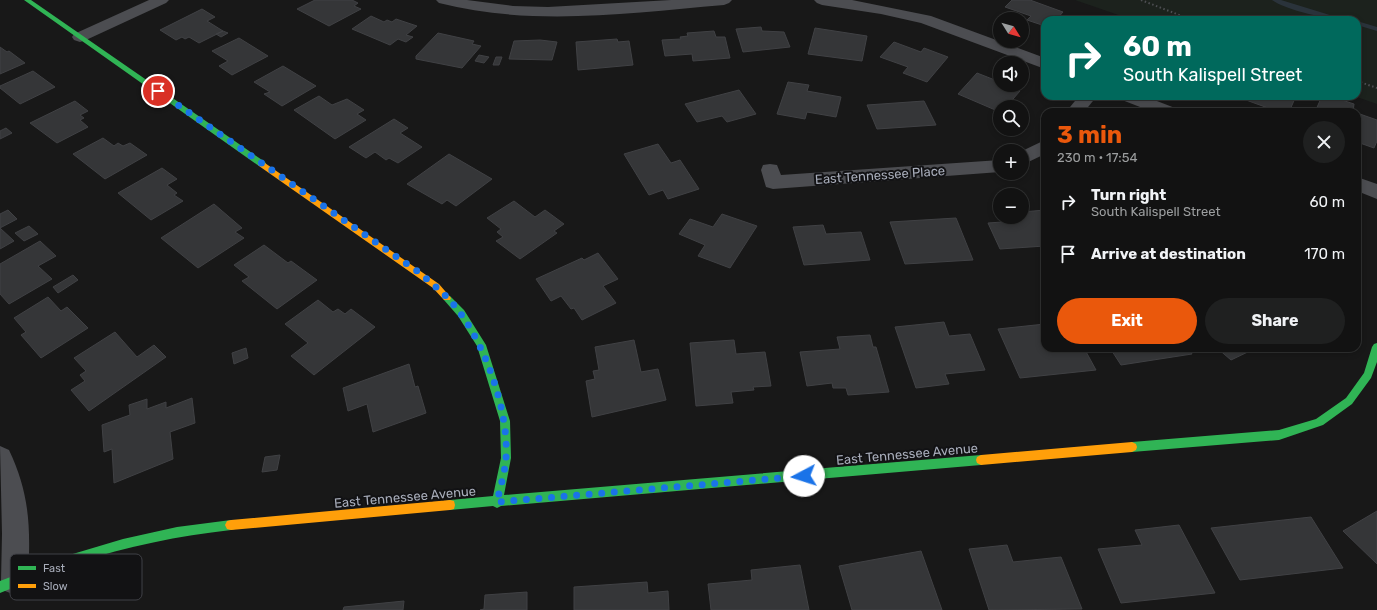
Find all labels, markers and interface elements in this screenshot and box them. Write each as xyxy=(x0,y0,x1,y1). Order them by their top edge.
north arrow xyxy=(993,12,1029,48)
map controls xyxy=(993,12,1029,224)
text: 60 m xyxy=(1123,30,1192,63)
icon: right xyxy=(1057,32,1109,84)
button: sound xyxy=(993,56,1029,92)
text: South Kalispell Street xyxy=(1123,64,1302,86)
pin xyxy=(141,74,175,108)
icon: arrive xyxy=(147,80,169,102)
button: search xyxy=(993,100,1029,136)
text: 3 min xyxy=(1057,121,1122,149)
button: close xyxy=(1303,121,1345,163)
button: + xyxy=(993,144,1029,180)
text: 230 m · 17:54 xyxy=(1057,150,1137,165)
street label: East Tennessee Place xyxy=(814,163,946,187)
text: Turn right xyxy=(1091,186,1166,204)
button: − xyxy=(993,188,1029,224)
icon: right xyxy=(1057,191,1079,213)
text: 60 m xyxy=(1309,193,1345,211)
text: South Kalispell Street xyxy=(1091,204,1221,219)
icon: arrive xyxy=(1057,243,1079,265)
text: Arrive at destination xyxy=(1091,245,1246,263)
text: 170 m xyxy=(1304,245,1345,263)
button: Exit xyxy=(1057,298,1197,344)
button: Share xyxy=(1205,298,1345,344)
street label: East Tennessee Avenue xyxy=(835,440,979,468)
position arrow xyxy=(783,455,825,497)
street label: East Tennessee Avenue xyxy=(333,483,477,511)
legend xyxy=(10,554,142,600)
text: Fast xyxy=(43,562,66,575)
text: Slow xyxy=(43,580,68,593)

